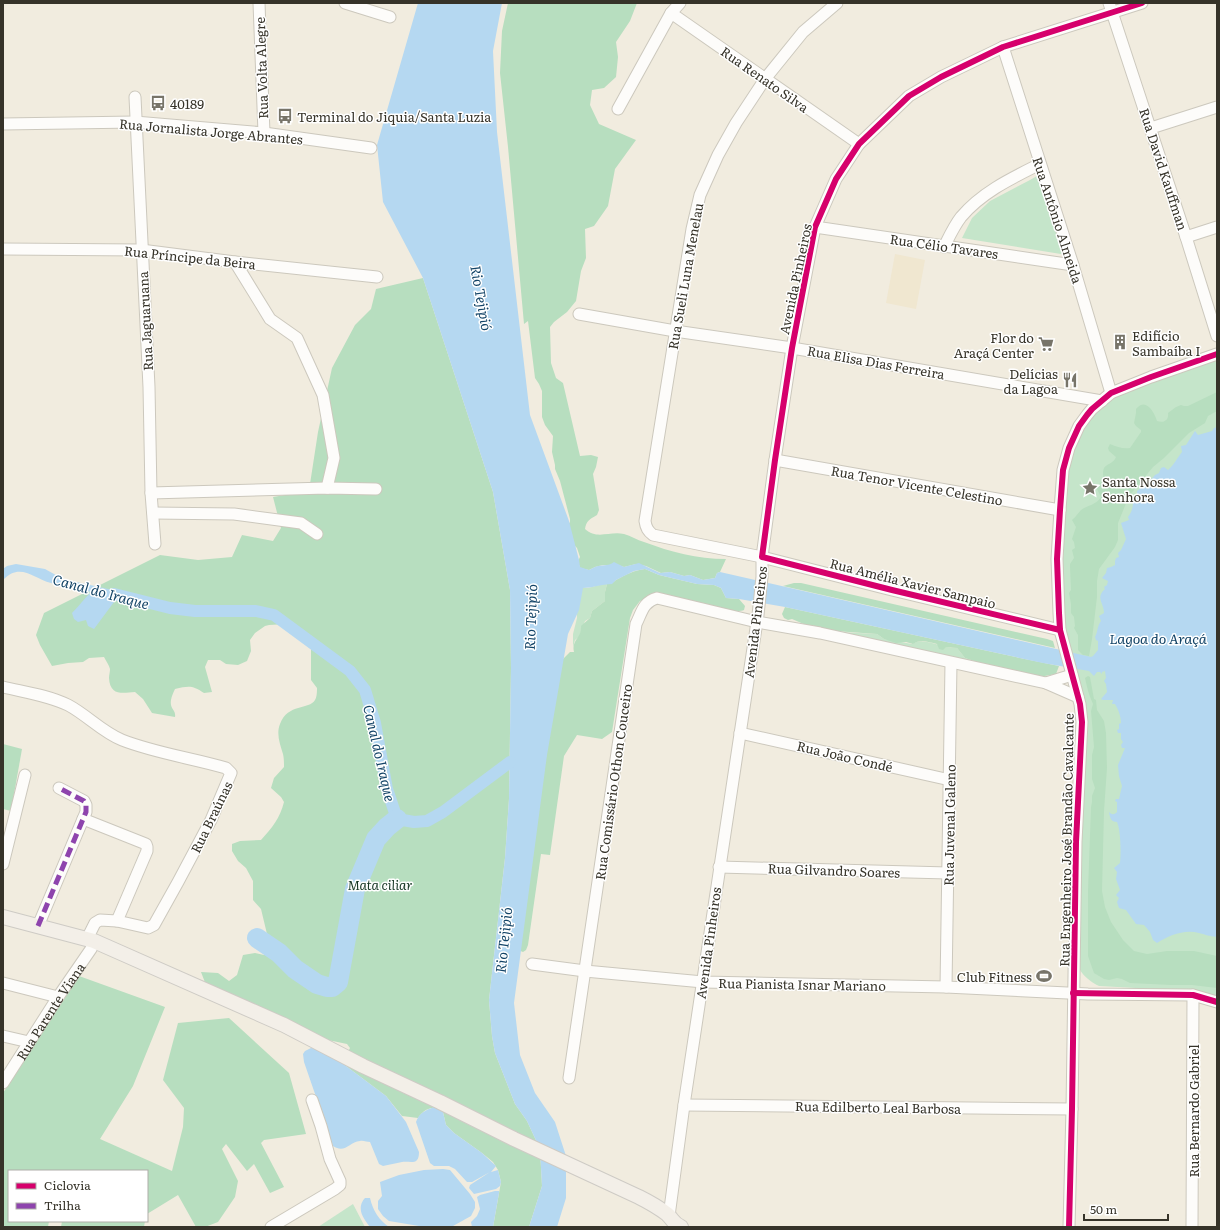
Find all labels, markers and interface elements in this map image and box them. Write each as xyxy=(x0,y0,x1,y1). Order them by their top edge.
street label: Rua Volta Alegre xyxy=(250,16,272,119)
street label: Rua Renato Silva xyxy=(717,42,813,116)
bus stop icon: 40189 xyxy=(149,94,167,112)
place label: 40189 xyxy=(170,94,204,113)
street label: Rua David Kauffman xyxy=(1135,105,1193,233)
bus stop icon: Terminal do Jiquia/Santa Luzia xyxy=(276,107,294,125)
place label: Terminal do Jiquia/Santa Luzia xyxy=(297,107,491,126)
street label: Rua Jornalista Jorge Abrantes xyxy=(118,113,304,149)
street label: Rua Antônio Almeida xyxy=(1028,154,1088,286)
street label: Rua Sueli Luna Menelau xyxy=(663,201,707,351)
street label: Avenida Pinheiros xyxy=(774,222,816,336)
street label: Rua Célio Tavares xyxy=(889,229,1000,263)
street label: Rua Príncipe da Beira xyxy=(123,241,257,273)
water label: Rio Tejipió xyxy=(466,264,498,332)
street label: Rua Jaguaruana xyxy=(133,271,157,371)
place label: Edifício Sambaíba I xyxy=(1132,326,1201,360)
place label: Flor do Araçá Center xyxy=(954,328,1035,362)
building icon: Edifício Sambaíba I xyxy=(1111,333,1129,351)
supermarket icon: Flor do Araçá Center xyxy=(1037,335,1055,353)
street label: Rua Elisa Dias Ferreira xyxy=(806,341,946,383)
place label: Delícias da Lagoa xyxy=(1004,364,1058,398)
restaurant icon: Delícias da Lagoa xyxy=(1061,371,1079,389)
street label: Rua Tenor Vicente Celestino xyxy=(830,461,1005,510)
place label: Santa Nossa Senhora xyxy=(1102,472,1176,506)
place icon: Santa Nossa Senhora xyxy=(1081,479,1099,497)
street label: Rua Amélia Xavier Sampaio xyxy=(828,553,998,613)
street label: Avenida Pinheiros xyxy=(739,565,771,679)
water label: Canal do Iraque xyxy=(51,569,152,614)
water label: Rio Tejipió xyxy=(519,584,541,650)
water label: Lagoa do Araçá xyxy=(1109,628,1207,648)
street label: Rua Comissário Othon Couceiro xyxy=(590,682,636,881)
water label: Canal do Iraque xyxy=(359,703,401,804)
street label: Rua Engenheiro José Brandão Cavalcante xyxy=(1054,713,1078,967)
street label: Rua João Condé xyxy=(795,736,895,776)
street label: Rua Juvenal Galeno xyxy=(938,764,960,886)
street label: Rua Braúnas xyxy=(185,778,237,856)
street label: Rua Gilvandro Soares xyxy=(767,858,901,882)
park label: Mata ciliar xyxy=(347,875,413,894)
street label: Avenida Pinheiros xyxy=(691,886,725,1000)
water label: Rio Tejipió xyxy=(490,906,516,974)
street label: Rua Parente Viana xyxy=(11,958,89,1063)
place label: Club Fitness xyxy=(957,967,1032,986)
sports icon: Club Fitness xyxy=(1035,967,1053,985)
street label: Rua Pianista Isnar Mariano xyxy=(718,973,886,995)
street label: Rua Bernardo Gabriel xyxy=(1184,1044,1203,1178)
street label: Rua Edilberto Leal Barbosa xyxy=(795,1096,961,1118)
legend xyxy=(8,1170,148,1222)
text: Ciclovia xyxy=(44,1176,91,1194)
text: Trilha xyxy=(44,1196,81,1214)
scale bar xyxy=(1084,1196,1168,1222)
text: 50 m xyxy=(1090,1200,1117,1218)

